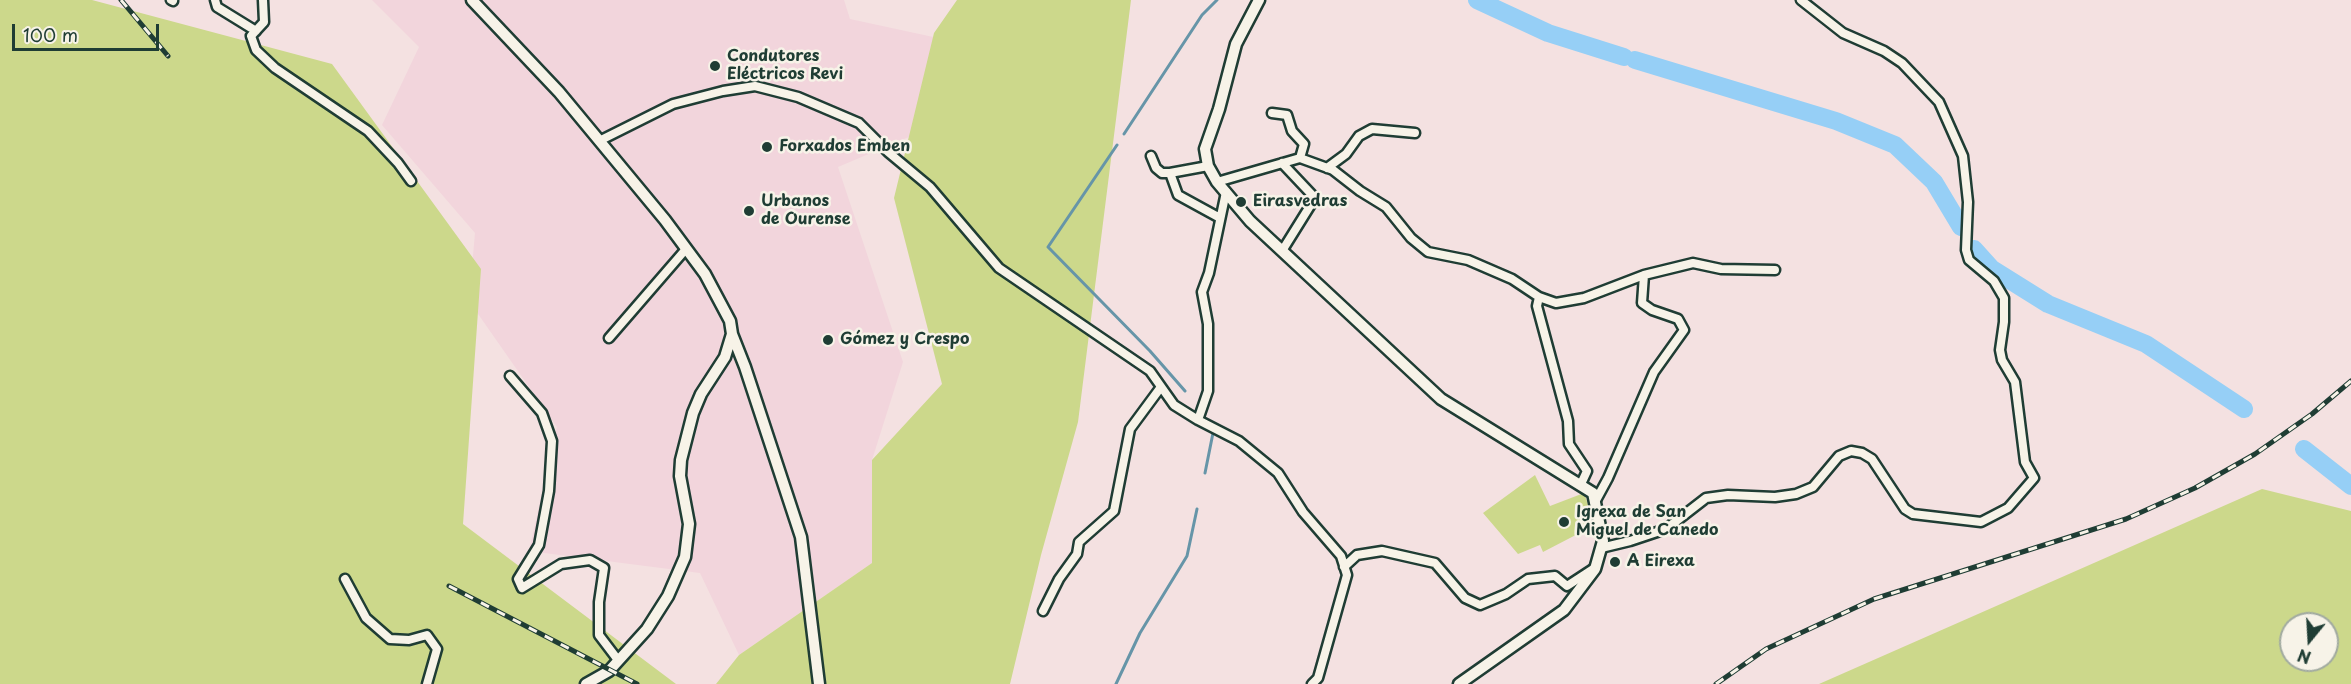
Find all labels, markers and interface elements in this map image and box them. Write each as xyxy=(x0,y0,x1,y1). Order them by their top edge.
scale bar xyxy=(15,12,162,50)
text: 100 m xyxy=(23,21,78,48)
place label: Condutores Eléctricos Revi xyxy=(727,47,843,85)
marker: Condutores Eléctricos Revi xyxy=(708,59,722,73)
place label: Forxados Emben xyxy=(779,137,910,157)
marker: Forxados Emben xyxy=(760,140,774,154)
place label: Urbanos de Ourense xyxy=(761,192,851,230)
place label: Eirasvedras xyxy=(1253,192,1347,212)
marker: Eirasvedras xyxy=(1234,195,1248,209)
marker: Urbanos de Ourense xyxy=(742,204,756,218)
place label: Gómez y Crespo xyxy=(840,330,969,350)
marker: Gómez y Crespo xyxy=(821,333,835,347)
place label: Igrexa de San Miguel de Canedo xyxy=(1576,503,1718,541)
marker: Igrexa de San Miguel de Canedo xyxy=(1557,515,1571,529)
place label: A Eirexa xyxy=(1627,552,1695,572)
marker: A Eirexa xyxy=(1608,555,1622,569)
north arrow xyxy=(2279,612,2339,672)
text: N xyxy=(2294,644,2314,671)

